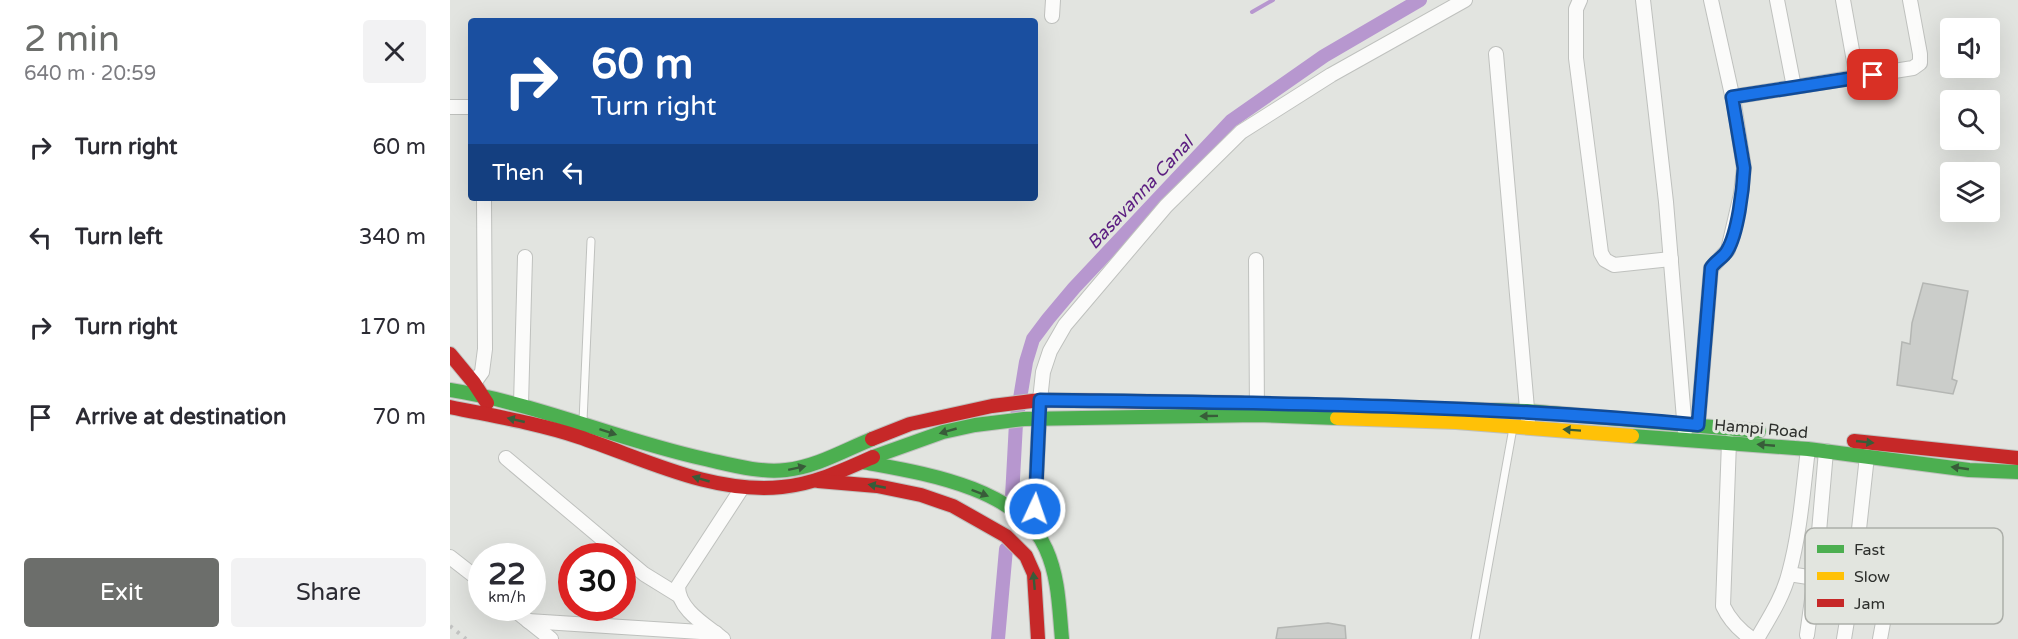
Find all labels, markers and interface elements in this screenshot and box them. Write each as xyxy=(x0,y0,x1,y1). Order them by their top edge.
text: 2 min xyxy=(24,18,120,61)
map controls xyxy=(1940,18,2000,222)
button: sound xyxy=(1940,18,2000,78)
button: close xyxy=(363,20,426,83)
text: 60 m xyxy=(591,39,693,90)
icon: right xyxy=(492,42,570,120)
pin xyxy=(1847,49,1898,100)
icon: arrive xyxy=(1856,58,1889,91)
text: 640 m · 20:59 xyxy=(24,62,156,86)
text: Turn right xyxy=(591,90,717,123)
button: search xyxy=(1940,90,2000,150)
water label: Basavanna Canal xyxy=(1082,130,1199,254)
icon: right xyxy=(24,131,57,164)
text: Turn right xyxy=(75,134,177,160)
text: 60 m xyxy=(372,134,426,160)
icon: left xyxy=(557,156,590,189)
text: Then xyxy=(492,160,545,186)
button: layers xyxy=(1940,162,2000,222)
icon: left xyxy=(24,221,57,254)
text: Turn left xyxy=(75,224,163,250)
text: 340 m xyxy=(359,224,426,250)
icon: right xyxy=(24,311,57,344)
text: Turn right xyxy=(75,314,177,340)
text: 170 m xyxy=(359,314,426,340)
icon: arrive xyxy=(24,401,57,434)
text: Arrive at destination xyxy=(75,404,286,430)
text: 70 m xyxy=(372,404,426,430)
one-way arrow xyxy=(1200,411,1219,421)
one-way arrow xyxy=(507,415,525,425)
street label: Hampi Road xyxy=(1713,415,1809,443)
one-way arrow xyxy=(1562,425,1581,435)
one-way arrow xyxy=(939,427,957,436)
one-way arrow xyxy=(599,428,617,437)
one-way arrow xyxy=(1855,437,1874,447)
one-way arrow xyxy=(1757,441,1776,450)
one-way arrow xyxy=(788,462,807,472)
one-way arrow xyxy=(1950,464,1969,473)
one-way arrow xyxy=(692,474,710,483)
position arrow xyxy=(1003,477,1067,541)
one-way arrow xyxy=(867,481,886,490)
one-way arrow xyxy=(971,489,989,498)
legend xyxy=(1805,528,2003,624)
text: Fast xyxy=(1854,540,1885,560)
speed limit sign: 30 xyxy=(558,543,636,621)
text: 22 xyxy=(488,556,526,593)
button: Exit xyxy=(24,558,219,627)
button: Share xyxy=(231,558,426,627)
text: Slow xyxy=(1854,567,1890,587)
one-way arrow xyxy=(1029,571,1039,590)
text: km/h xyxy=(488,588,526,606)
text: Jam xyxy=(1854,594,1885,614)

